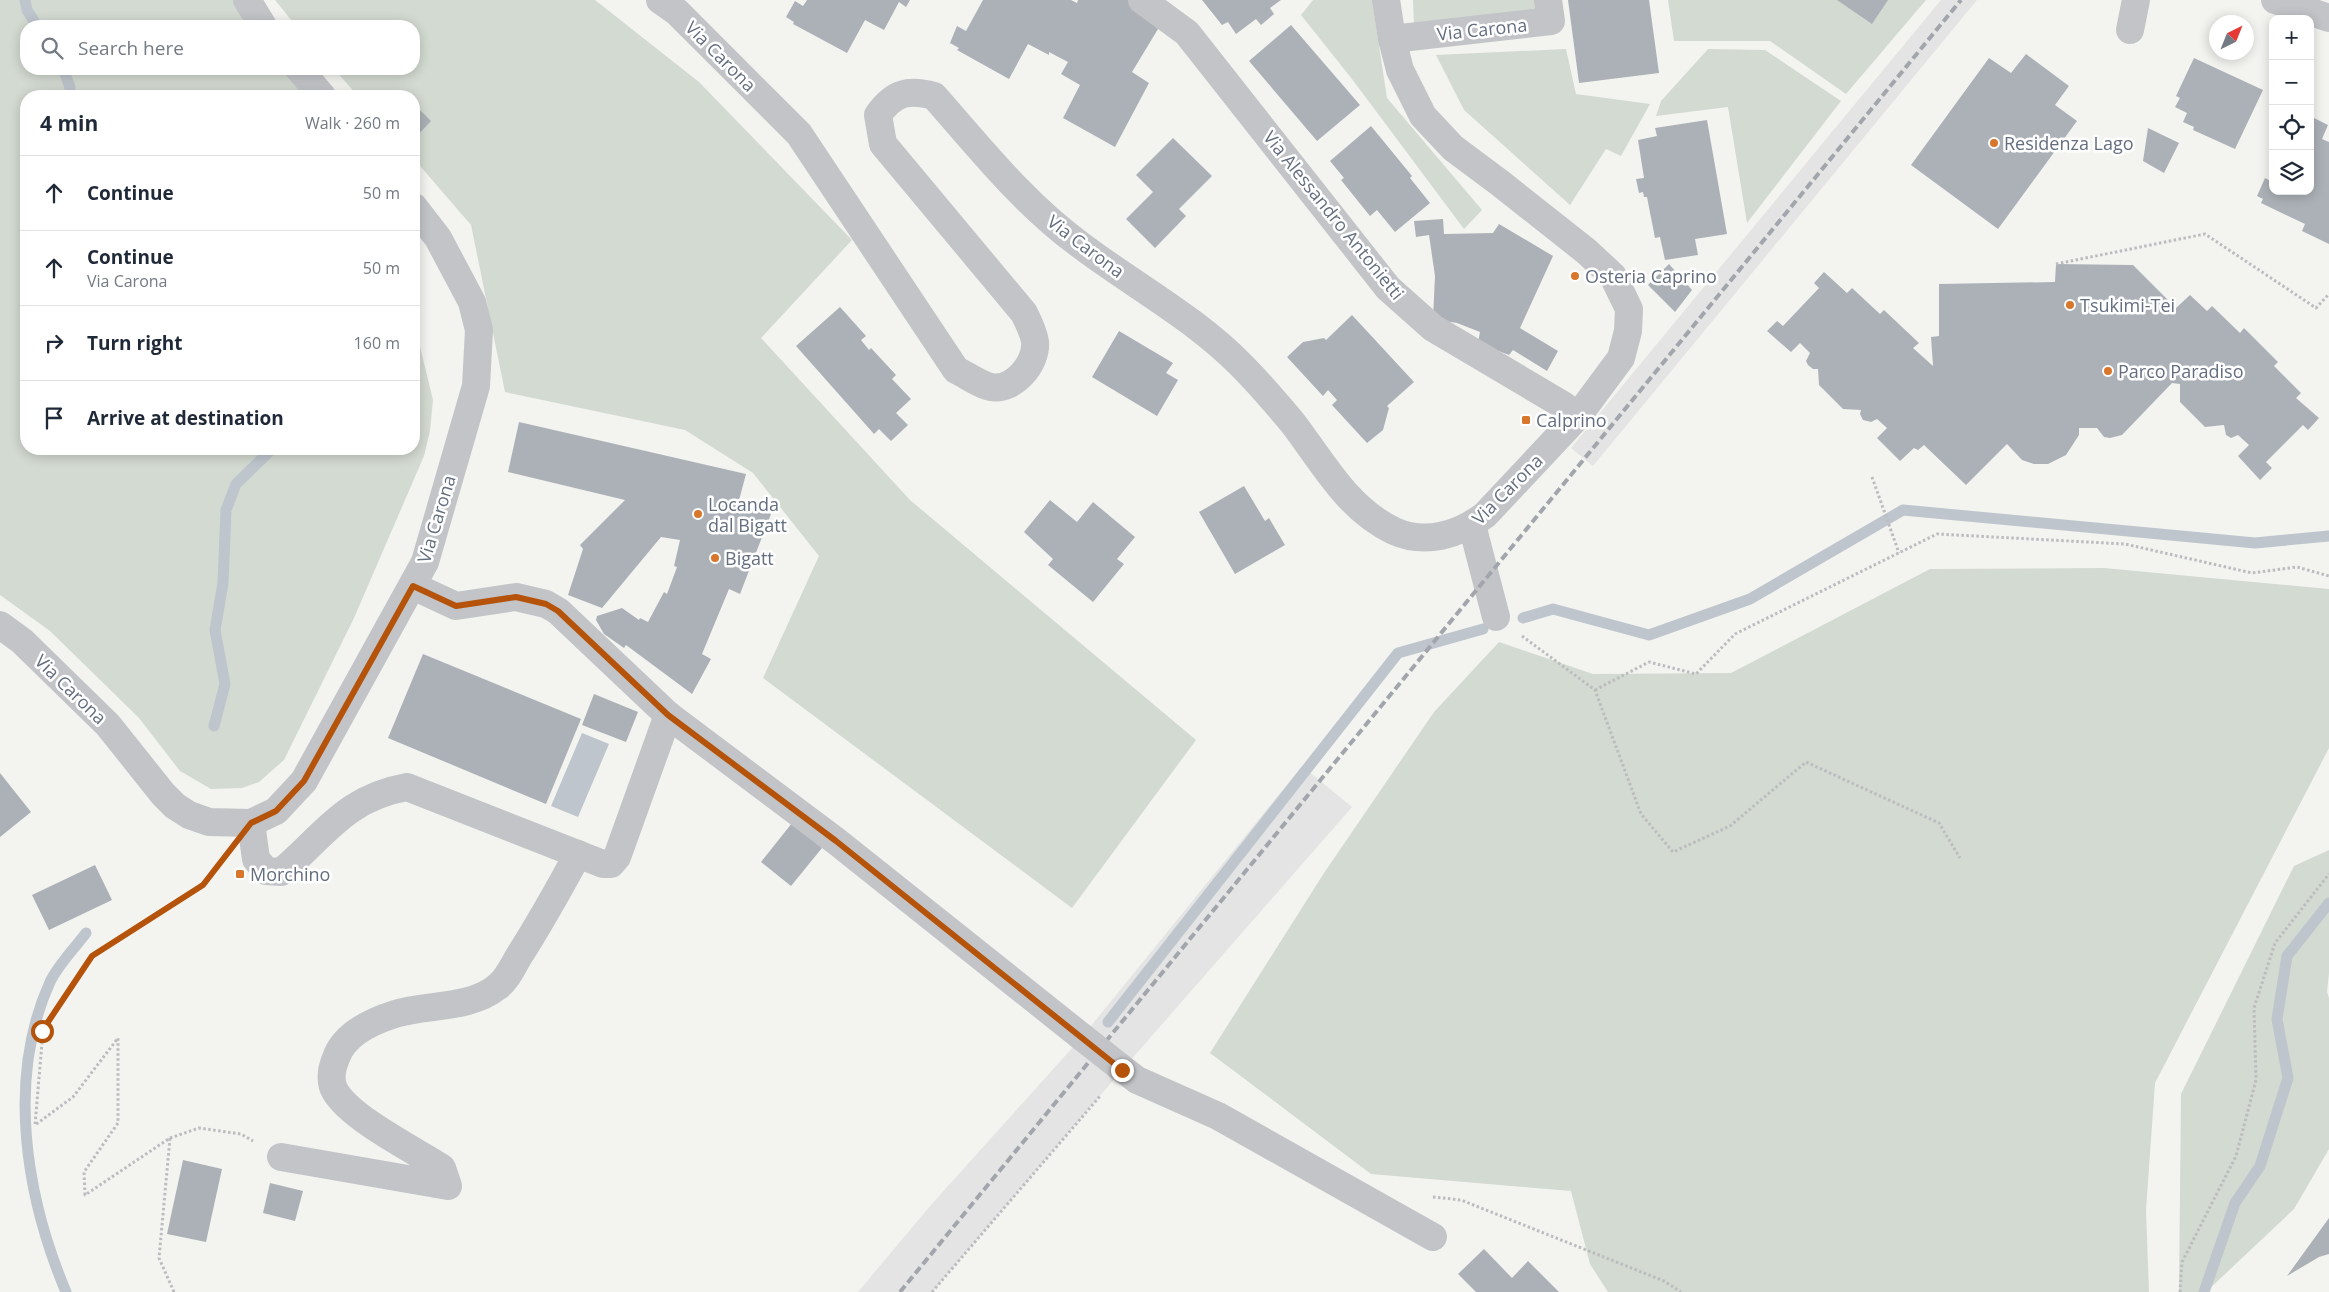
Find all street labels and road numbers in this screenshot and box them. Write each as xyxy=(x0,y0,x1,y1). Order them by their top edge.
street label: Via Carona xyxy=(1436,12,1528,46)
street label: Via Carona xyxy=(681,16,761,96)
street label: Via Alessandro Antonietti xyxy=(1258,126,1410,304)
street label: Via Carona xyxy=(1043,209,1129,283)
street label: Via Carona xyxy=(1467,449,1547,529)
street label: Via Carona xyxy=(411,472,461,566)
street label: Via Carona xyxy=(30,649,112,729)

